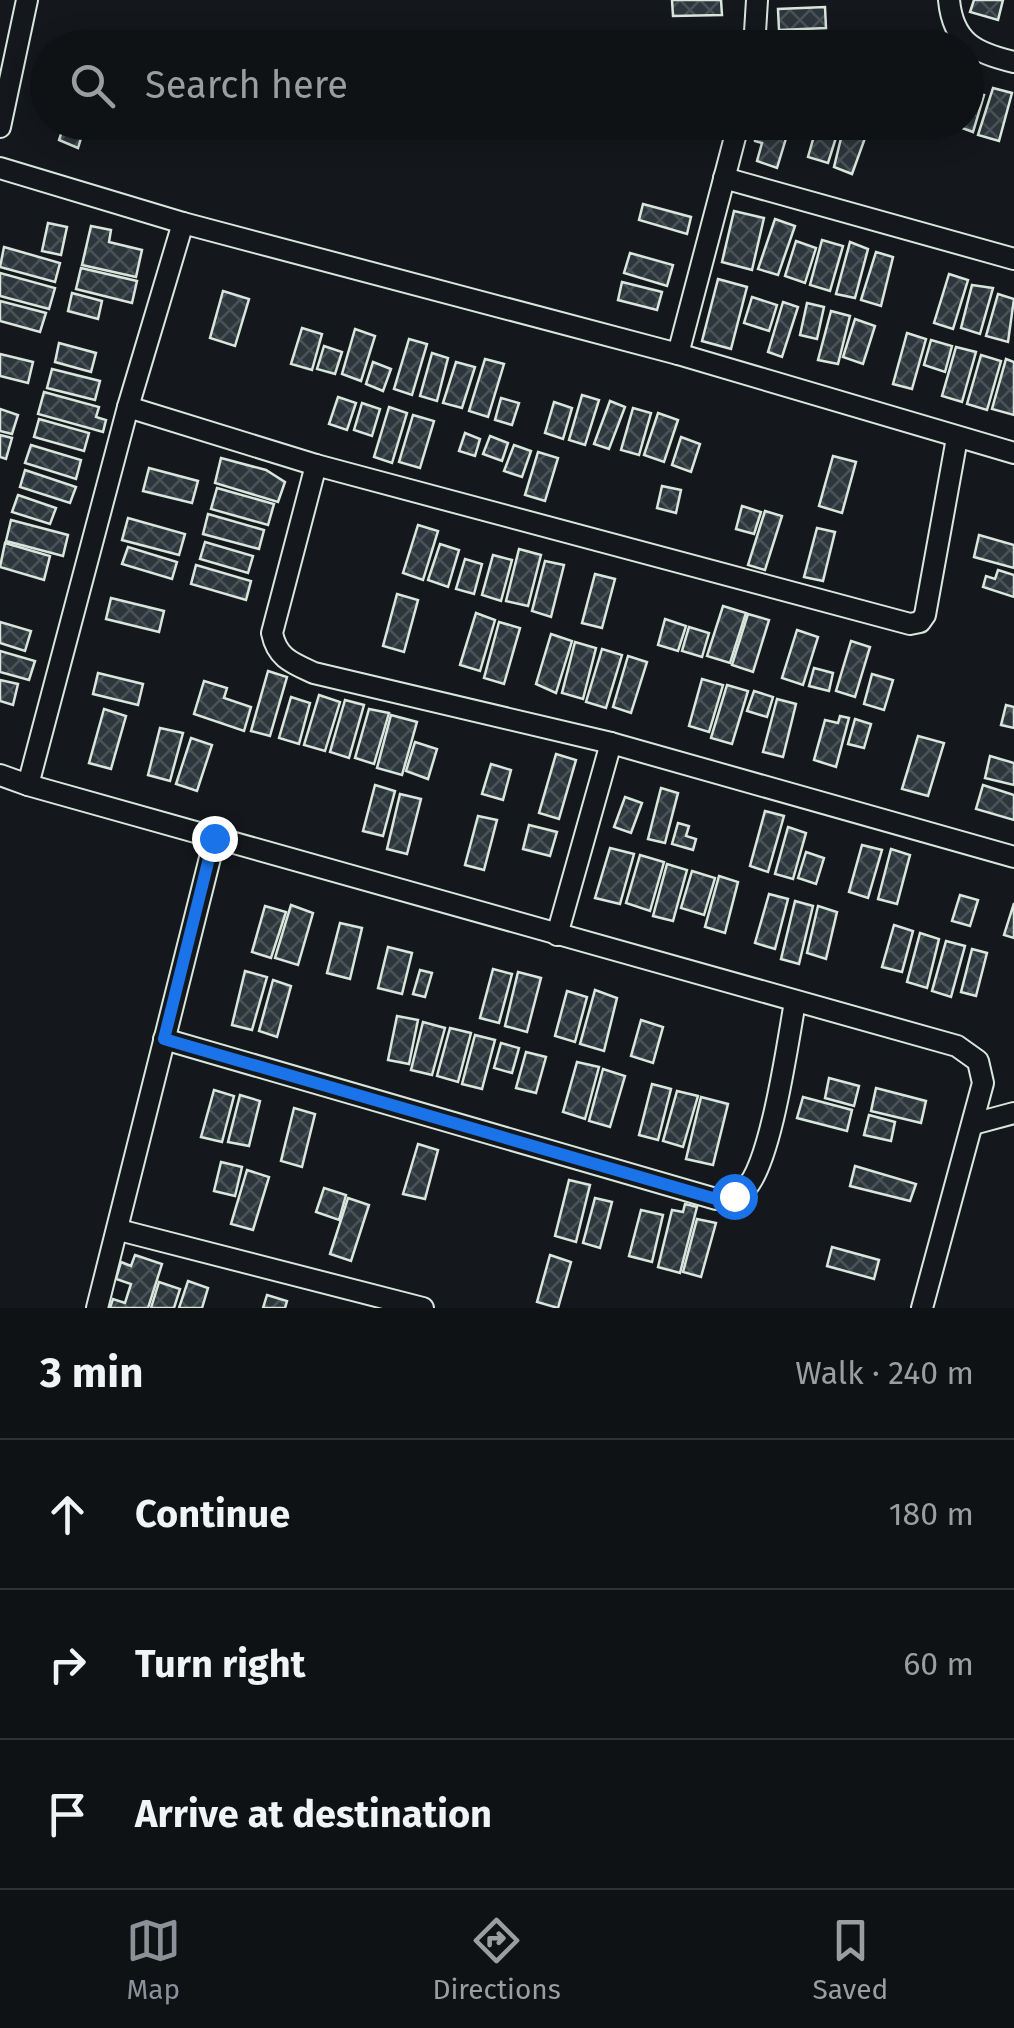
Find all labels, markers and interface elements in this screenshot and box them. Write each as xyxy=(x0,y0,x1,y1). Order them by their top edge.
search box xyxy=(30,30,984,140)
icon: search xyxy=(65,58,120,113)
text: Search here xyxy=(145,62,348,108)
route end xyxy=(192,816,238,862)
route start xyxy=(712,1174,758,1220)
text: 3 min xyxy=(40,1348,143,1398)
text: Walk · 240 m xyxy=(795,1354,974,1392)
icon: ahead xyxy=(40,1487,95,1542)
text: Continue xyxy=(135,1491,290,1537)
text: 180 m xyxy=(889,1495,974,1533)
icon: right xyxy=(40,1637,95,1692)
text: Turn right xyxy=(135,1641,305,1687)
text: 60 m xyxy=(903,1645,974,1683)
icon: arrive xyxy=(40,1787,95,1842)
text: Arrive at destination xyxy=(135,1791,492,1837)
tab: Map xyxy=(126,1913,181,2006)
tab: Directions xyxy=(432,1913,561,2006)
tab: Saved xyxy=(812,1913,888,2006)

